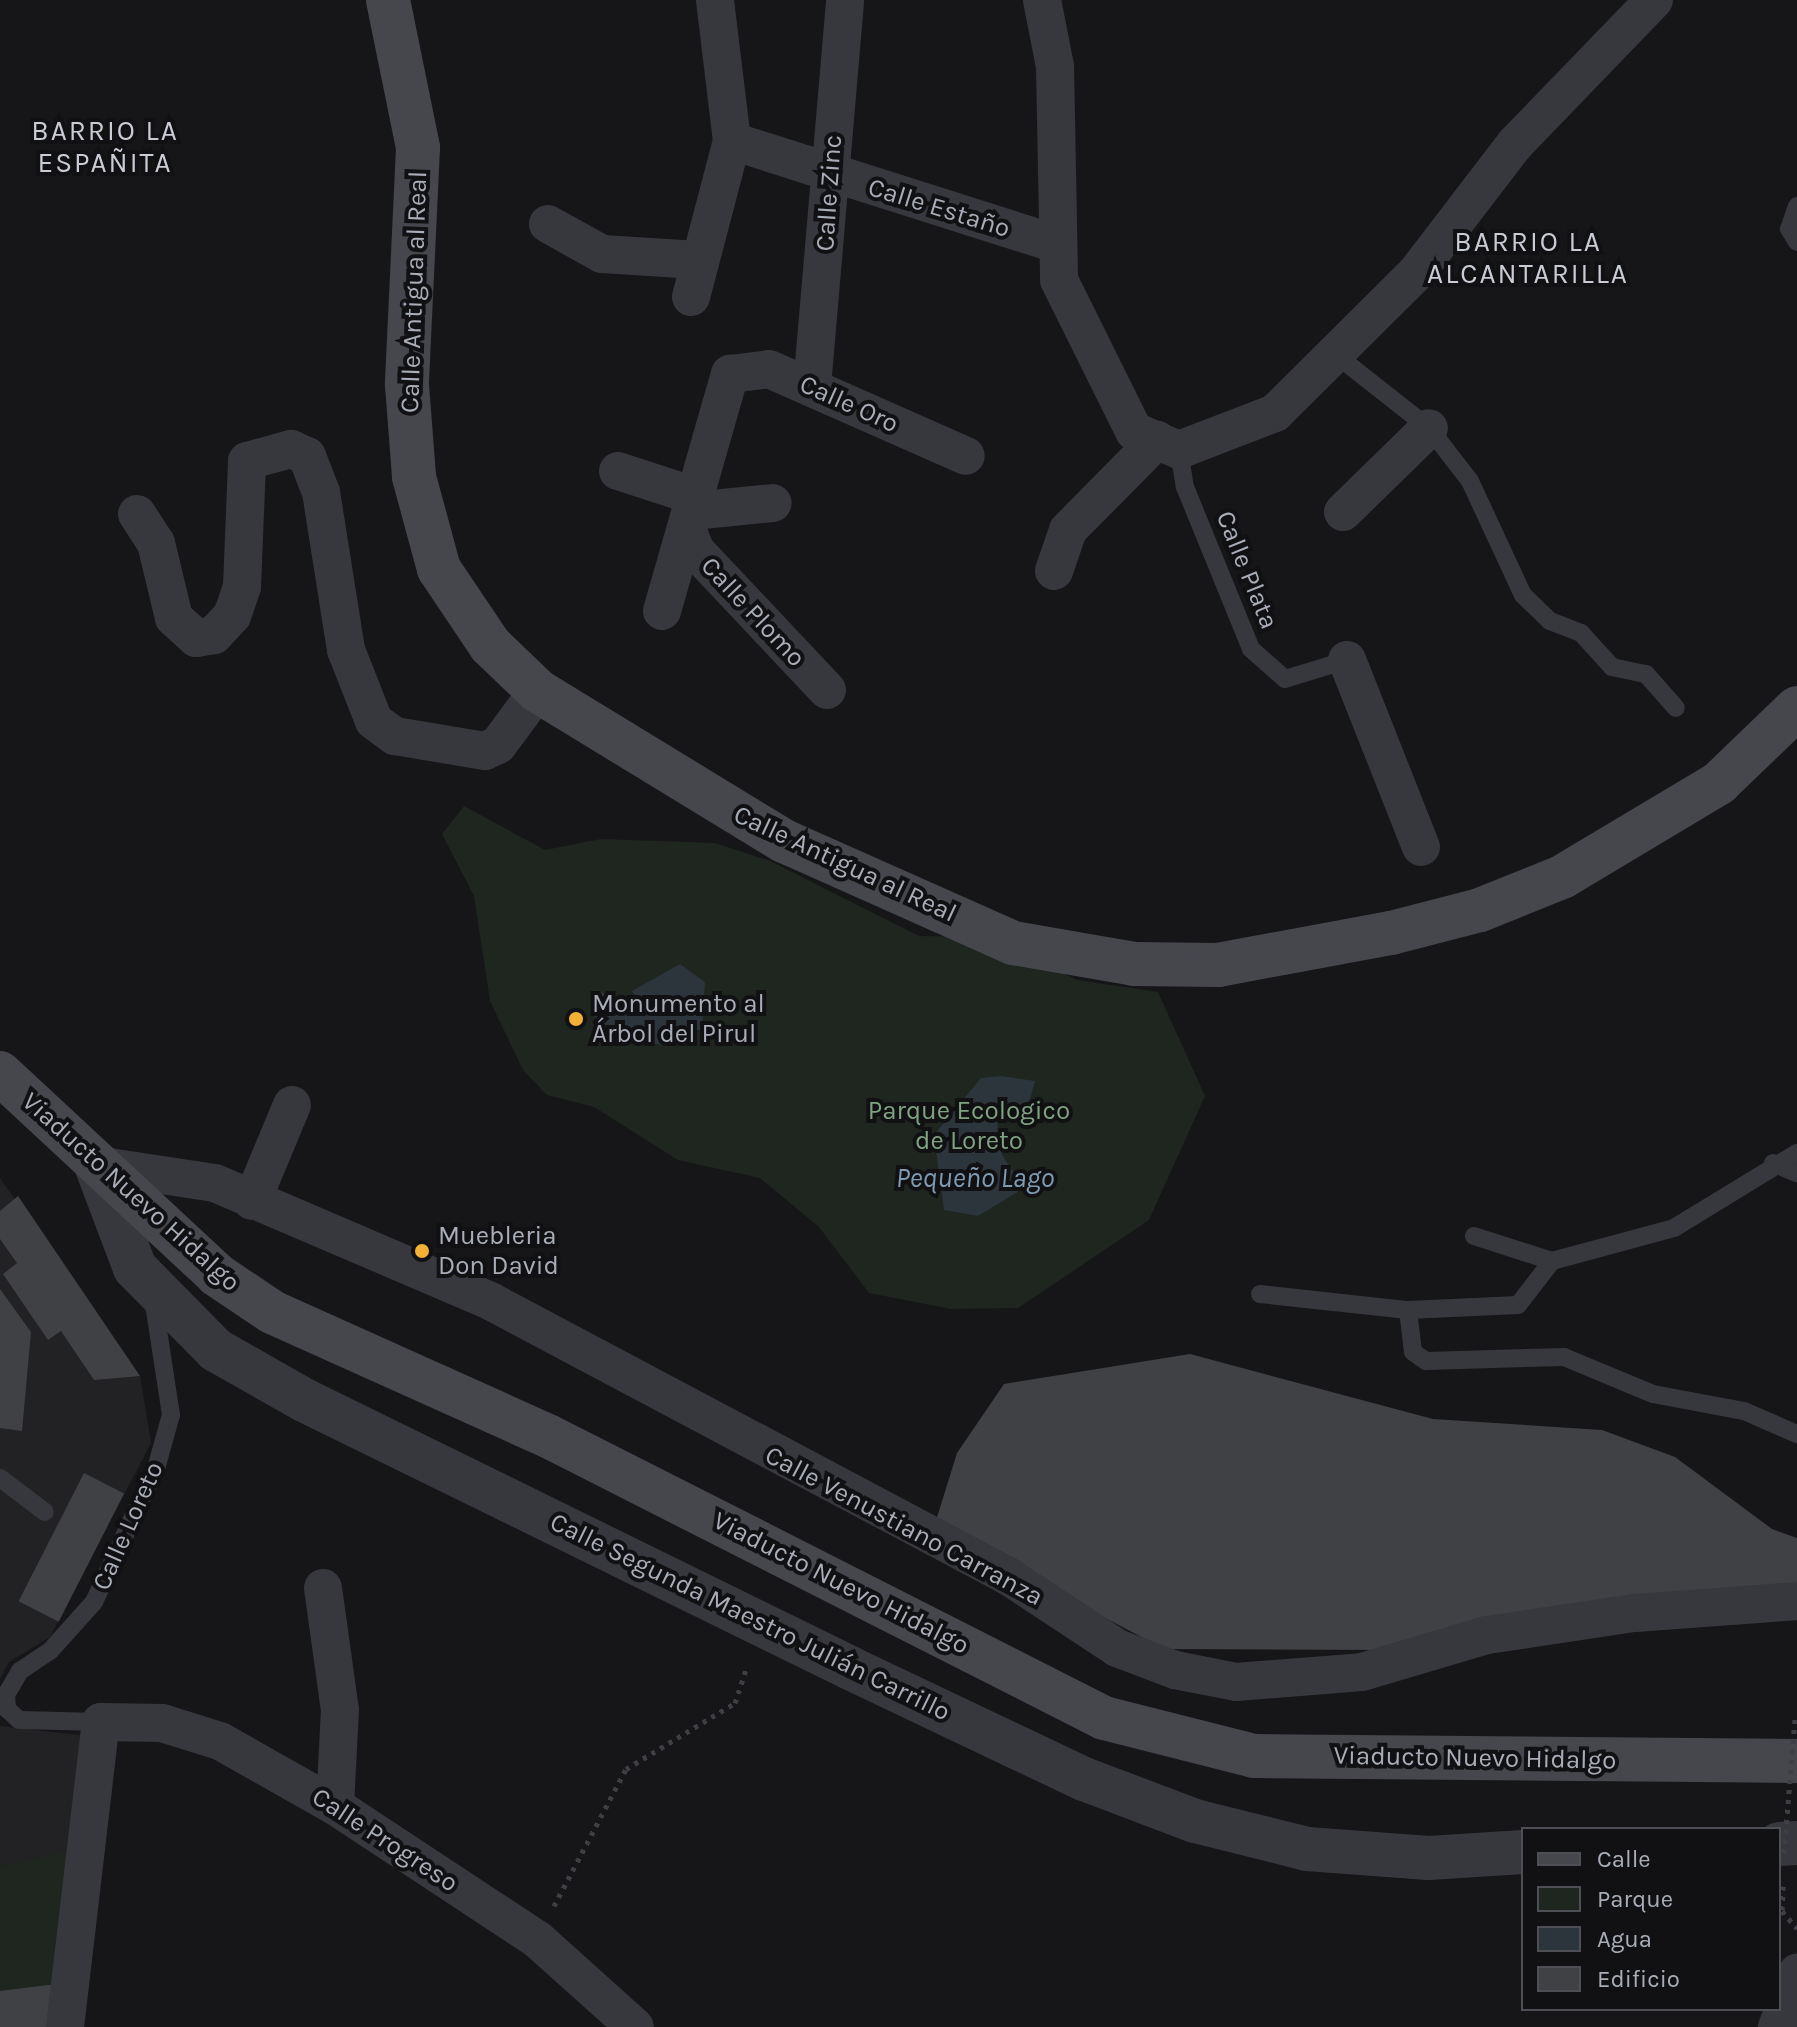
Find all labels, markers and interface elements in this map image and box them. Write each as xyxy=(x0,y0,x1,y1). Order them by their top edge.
district label: BARRIO LA ESPAÑITA xyxy=(31,114,179,180)
street label: Calle Zinc xyxy=(809,134,849,252)
street label: Calle Antigua al Real xyxy=(394,171,434,413)
street label: Calle Estaño xyxy=(864,172,1014,244)
district label: BARRIO LA ALCANTARILLA xyxy=(1427,225,1629,291)
street label: Calle Oro xyxy=(795,368,903,440)
street label: Calle Plata xyxy=(1209,506,1285,634)
street label: Calle Plomo xyxy=(694,551,812,673)
street label: Calle Antigua al Real xyxy=(729,799,961,929)
place label: Monumento al Árbol del Pirul xyxy=(592,988,765,1050)
marker: Monumento al Árbol del Pirul xyxy=(567,1010,585,1028)
street label: Viaducto Nuevo Hidalgo xyxy=(15,1086,247,1298)
park label: Parque Ecologico de Loreto xyxy=(868,1095,1070,1156)
water label: Pequeño Lago xyxy=(896,1161,1054,1195)
place label: Muebleria Don David xyxy=(438,1220,559,1282)
marker: Muebleria Don David xyxy=(413,1242,431,1260)
street label: Calle Venustiano Carranza xyxy=(760,1439,1048,1613)
street label: Calle Loreto xyxy=(86,1457,170,1595)
street label: Viaducto Nuevo Hidalgo xyxy=(708,1505,974,1661)
street label: Calle Segunda Maestro Julián Carrillo xyxy=(545,1506,955,1728)
street label: Viaducto Nuevo Hidalgo xyxy=(1333,1740,1617,1776)
street label: Calle Progreso xyxy=(306,1781,464,1899)
legend xyxy=(1521,1827,1781,2011)
text: Calle xyxy=(1597,1845,1651,1873)
text: Parque xyxy=(1597,1885,1673,1913)
text: Agua xyxy=(1597,1925,1652,1953)
text: Edificio xyxy=(1597,1965,1680,1993)

